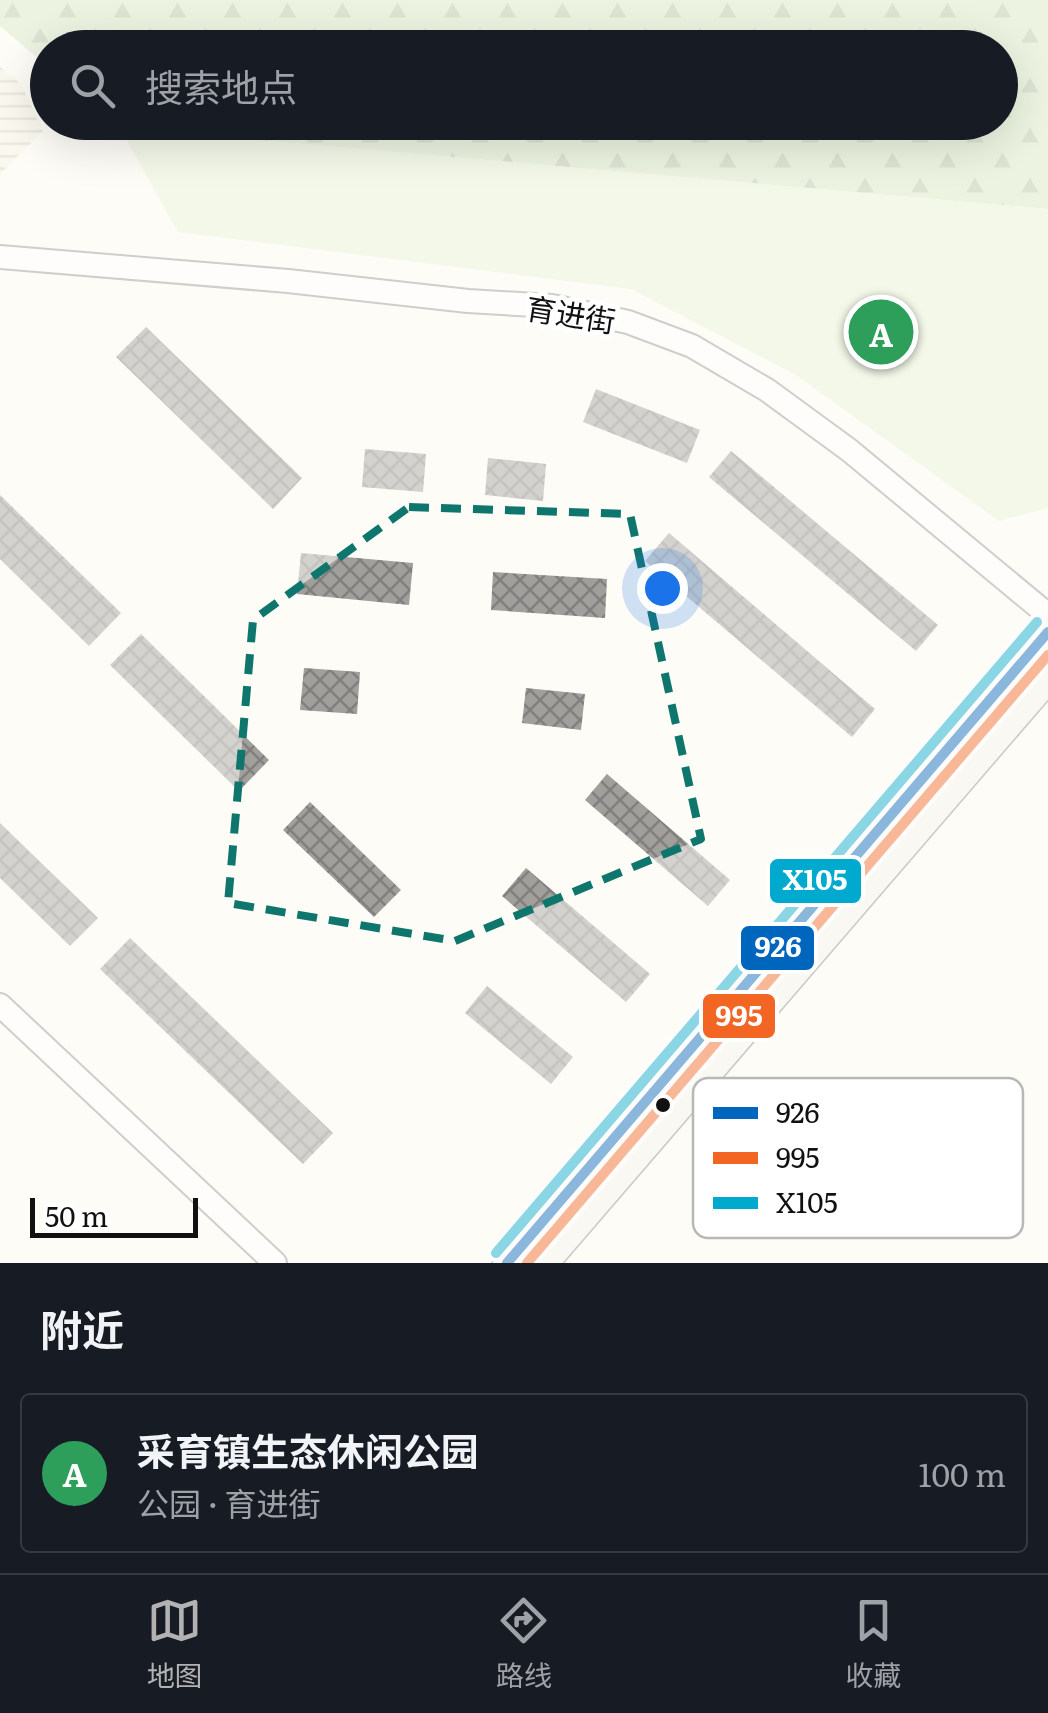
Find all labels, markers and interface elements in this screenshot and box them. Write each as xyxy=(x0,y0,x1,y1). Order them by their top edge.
search box xyxy=(30,30,1018,140)
text: 搜索地点 xyxy=(145,57,297,114)
icon: search xyxy=(65,58,120,113)
street label: 育进街 xyxy=(523,284,619,342)
pin: A xyxy=(848,294,914,370)
your location xyxy=(637,563,688,614)
line badge: X105 xyxy=(768,857,863,905)
text: X105 xyxy=(782,857,848,899)
line badge: 926 xyxy=(739,924,816,972)
text: 926 xyxy=(754,924,802,966)
line badge: 995 xyxy=(701,992,777,1040)
text: 995 xyxy=(715,993,763,1035)
legend xyxy=(693,1078,1023,1238)
text: 926 xyxy=(776,1090,819,1132)
unlabelled marker xyxy=(653,1095,673,1115)
text: 995 xyxy=(776,1135,820,1177)
text: X105 xyxy=(776,1180,838,1222)
scale bar xyxy=(30,1193,198,1238)
text: 50 m xyxy=(45,1194,108,1236)
text: 附近 xyxy=(40,1297,124,1359)
text: 采育镇生态休闲公园 xyxy=(137,1421,479,1478)
text: A xyxy=(62,1449,87,1497)
text: 100 m xyxy=(919,1449,1006,1497)
text: 公园 · 育进街 xyxy=(137,1478,320,1526)
tab: 地图 xyxy=(147,1593,203,1695)
tab: 路线 xyxy=(496,1593,552,1695)
tab: 收藏 xyxy=(845,1593,901,1695)

